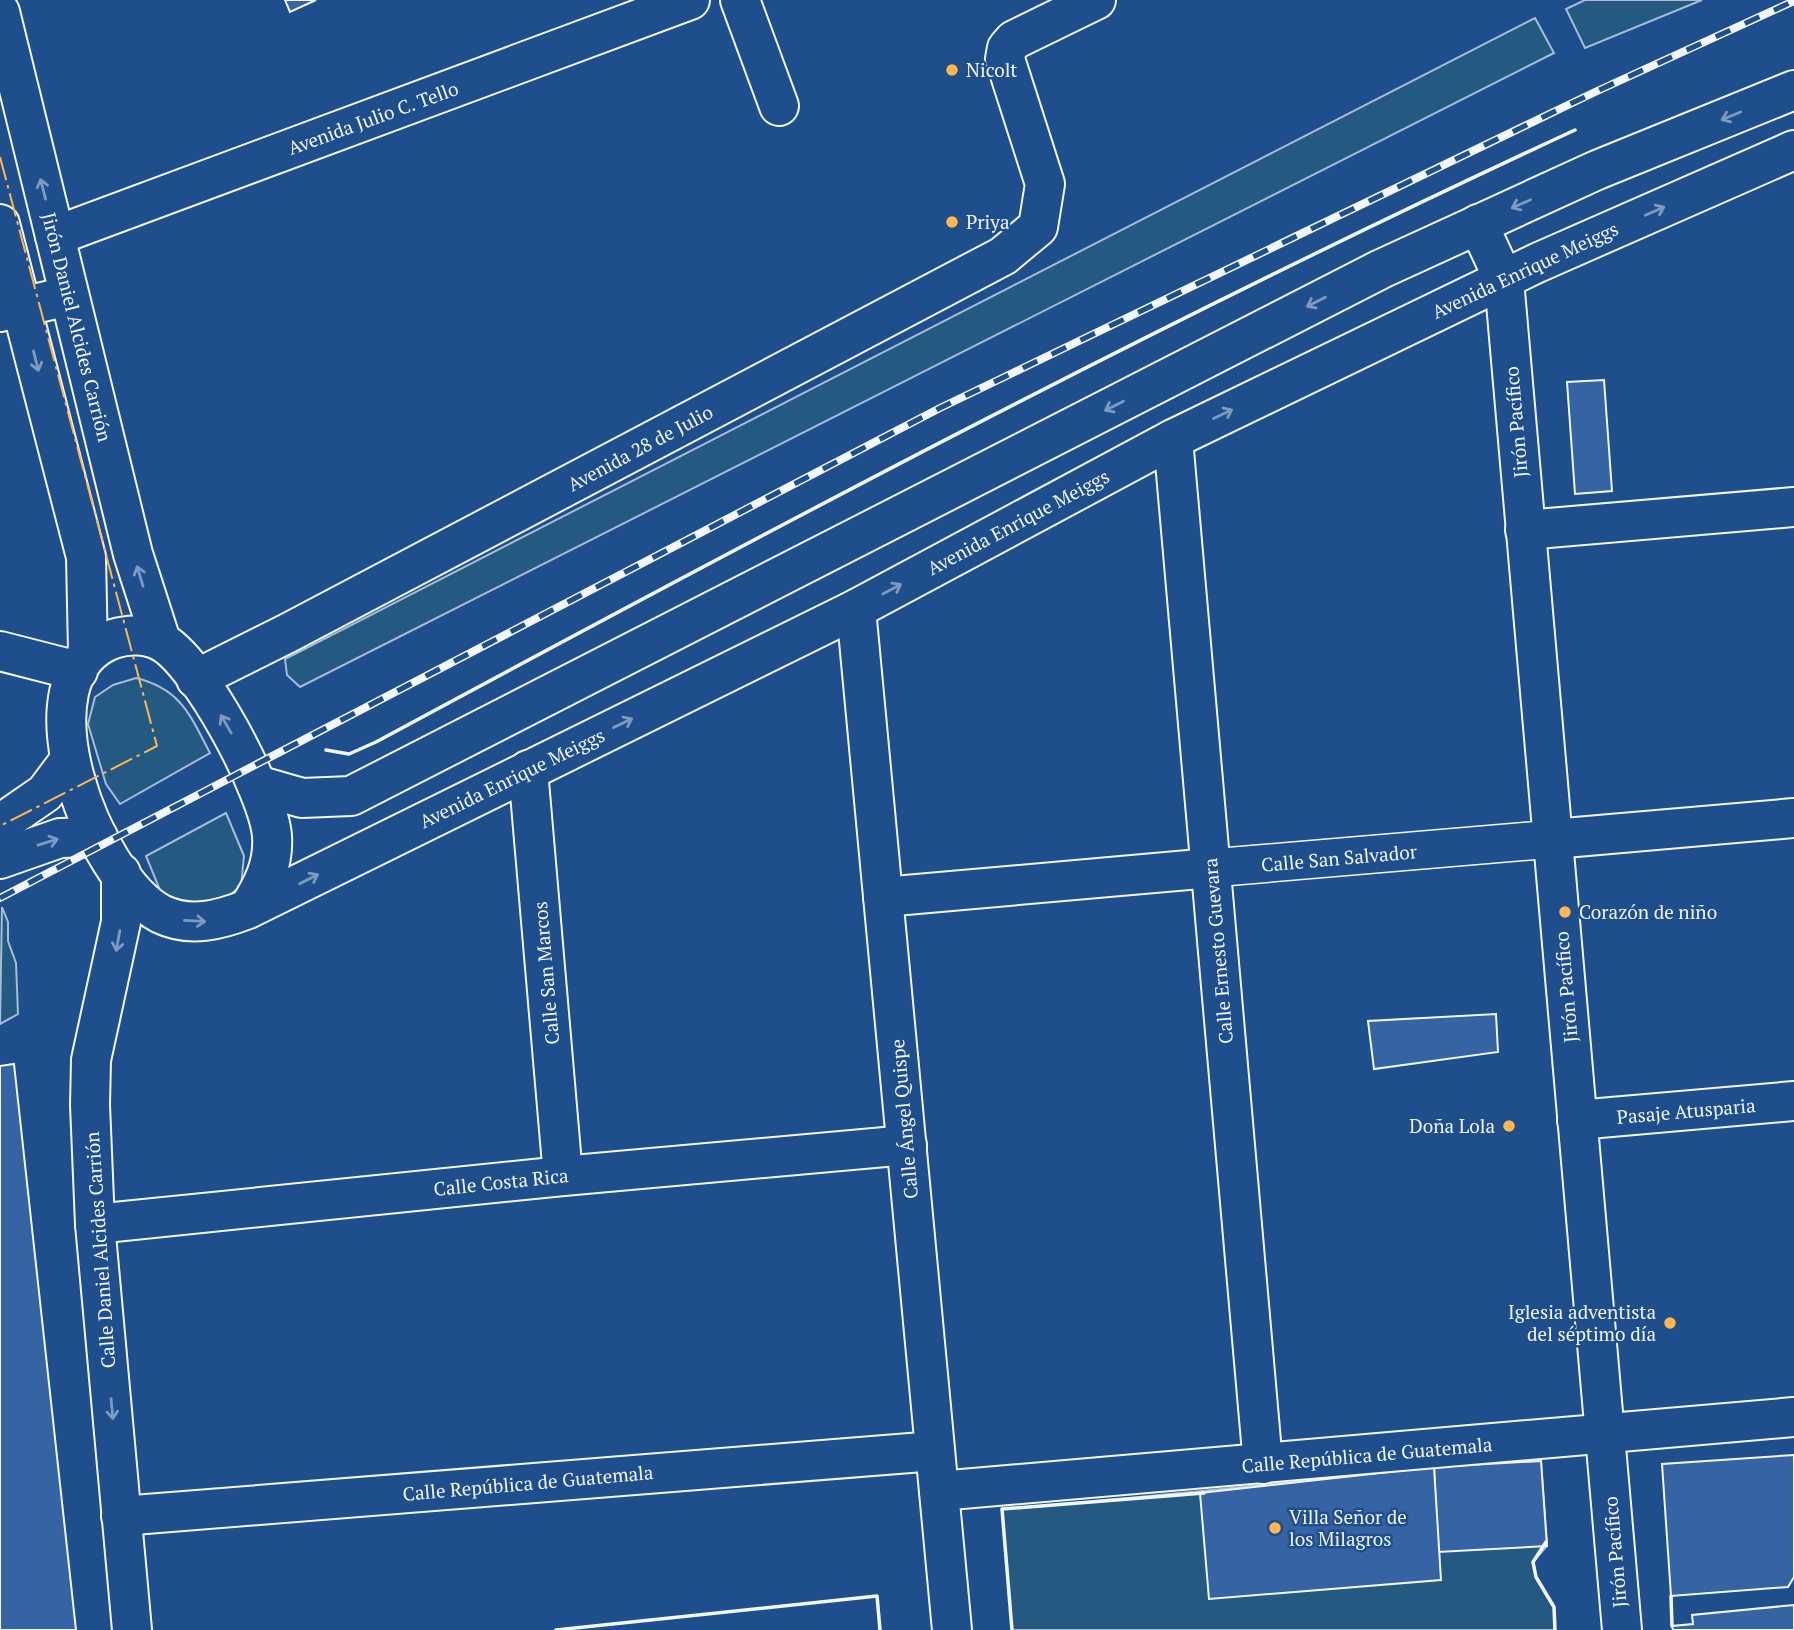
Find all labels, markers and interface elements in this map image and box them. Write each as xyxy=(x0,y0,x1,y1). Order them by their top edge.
place label: Nicolt xyxy=(966,57,1017,82)
marker: Nicolt xyxy=(944,62,960,78)
street label: Avenida Julio C. Tello xyxy=(284,75,462,160)
one-way arrow xyxy=(1720,110,1742,123)
one-way arrow xyxy=(36,178,49,201)
one-way arrow xyxy=(1511,198,1532,211)
one-way arrow xyxy=(1643,204,1665,217)
place label: Priya xyxy=(966,209,1010,234)
street label: Jirón Daniel Alcides Carrión xyxy=(37,210,118,444)
marker: Priya xyxy=(944,214,960,230)
street label: Avenida Enrique Meiggs xyxy=(1427,215,1622,324)
one-way arrow xyxy=(1306,296,1327,310)
one-way arrow xyxy=(30,350,43,372)
street label: Jirón Pacífico xyxy=(1498,365,1533,479)
street label: Avenida 28 de Julio xyxy=(563,399,717,496)
one-way arrow xyxy=(1104,400,1125,414)
one-way arrow xyxy=(1212,407,1233,421)
street label: Avenida Enrique Meiggs xyxy=(922,463,1113,580)
one-way arrow xyxy=(133,566,145,588)
one-way arrow xyxy=(881,582,902,596)
one-way arrow xyxy=(218,714,232,734)
one-way arrow xyxy=(612,716,633,730)
street label: Avenida Enrique Meiggs xyxy=(415,722,609,833)
one-way arrow xyxy=(36,834,58,847)
street label: Calle San Salvador xyxy=(1260,838,1419,877)
street label: Calle Ernesto Guevara xyxy=(1197,857,1238,1045)
one-way arrow xyxy=(298,871,319,885)
place label: Corazón de niño xyxy=(1579,899,1717,924)
street label: Calle San Marcos xyxy=(527,900,564,1046)
marker: Corazón de niño xyxy=(1557,904,1573,920)
one-way arrow xyxy=(183,914,206,927)
one-way arrow xyxy=(111,929,124,952)
street label: Jirón Pacífico xyxy=(1548,930,1583,1044)
street label: Calle Ángel Quispe xyxy=(884,1038,923,1200)
street label: Pasaje Atusparia xyxy=(1616,1092,1757,1129)
place label: Doña Lola xyxy=(1409,1113,1495,1138)
marker: Doña Lola xyxy=(1501,1118,1517,1134)
street label: Calle Daniel Alcides Carrión xyxy=(79,1131,120,1369)
street label: Calle Costa Rica xyxy=(432,1162,570,1201)
place label: Iglesia adventista del séptimo día xyxy=(1508,1299,1656,1346)
marker: Iglesia adventista del séptimo día xyxy=(1662,1315,1678,1331)
one-way arrow xyxy=(106,1397,119,1420)
street label: Calle República de Guatemala xyxy=(1241,1431,1494,1478)
street label: Calle República de Guatemala xyxy=(402,1459,655,1506)
street label: Jirón Pacífico xyxy=(1597,1495,1632,1609)
place label: Villa Señor de los Milagros xyxy=(1289,1504,1407,1551)
marker: Villa Señor de los Milagros xyxy=(1267,1520,1283,1536)

